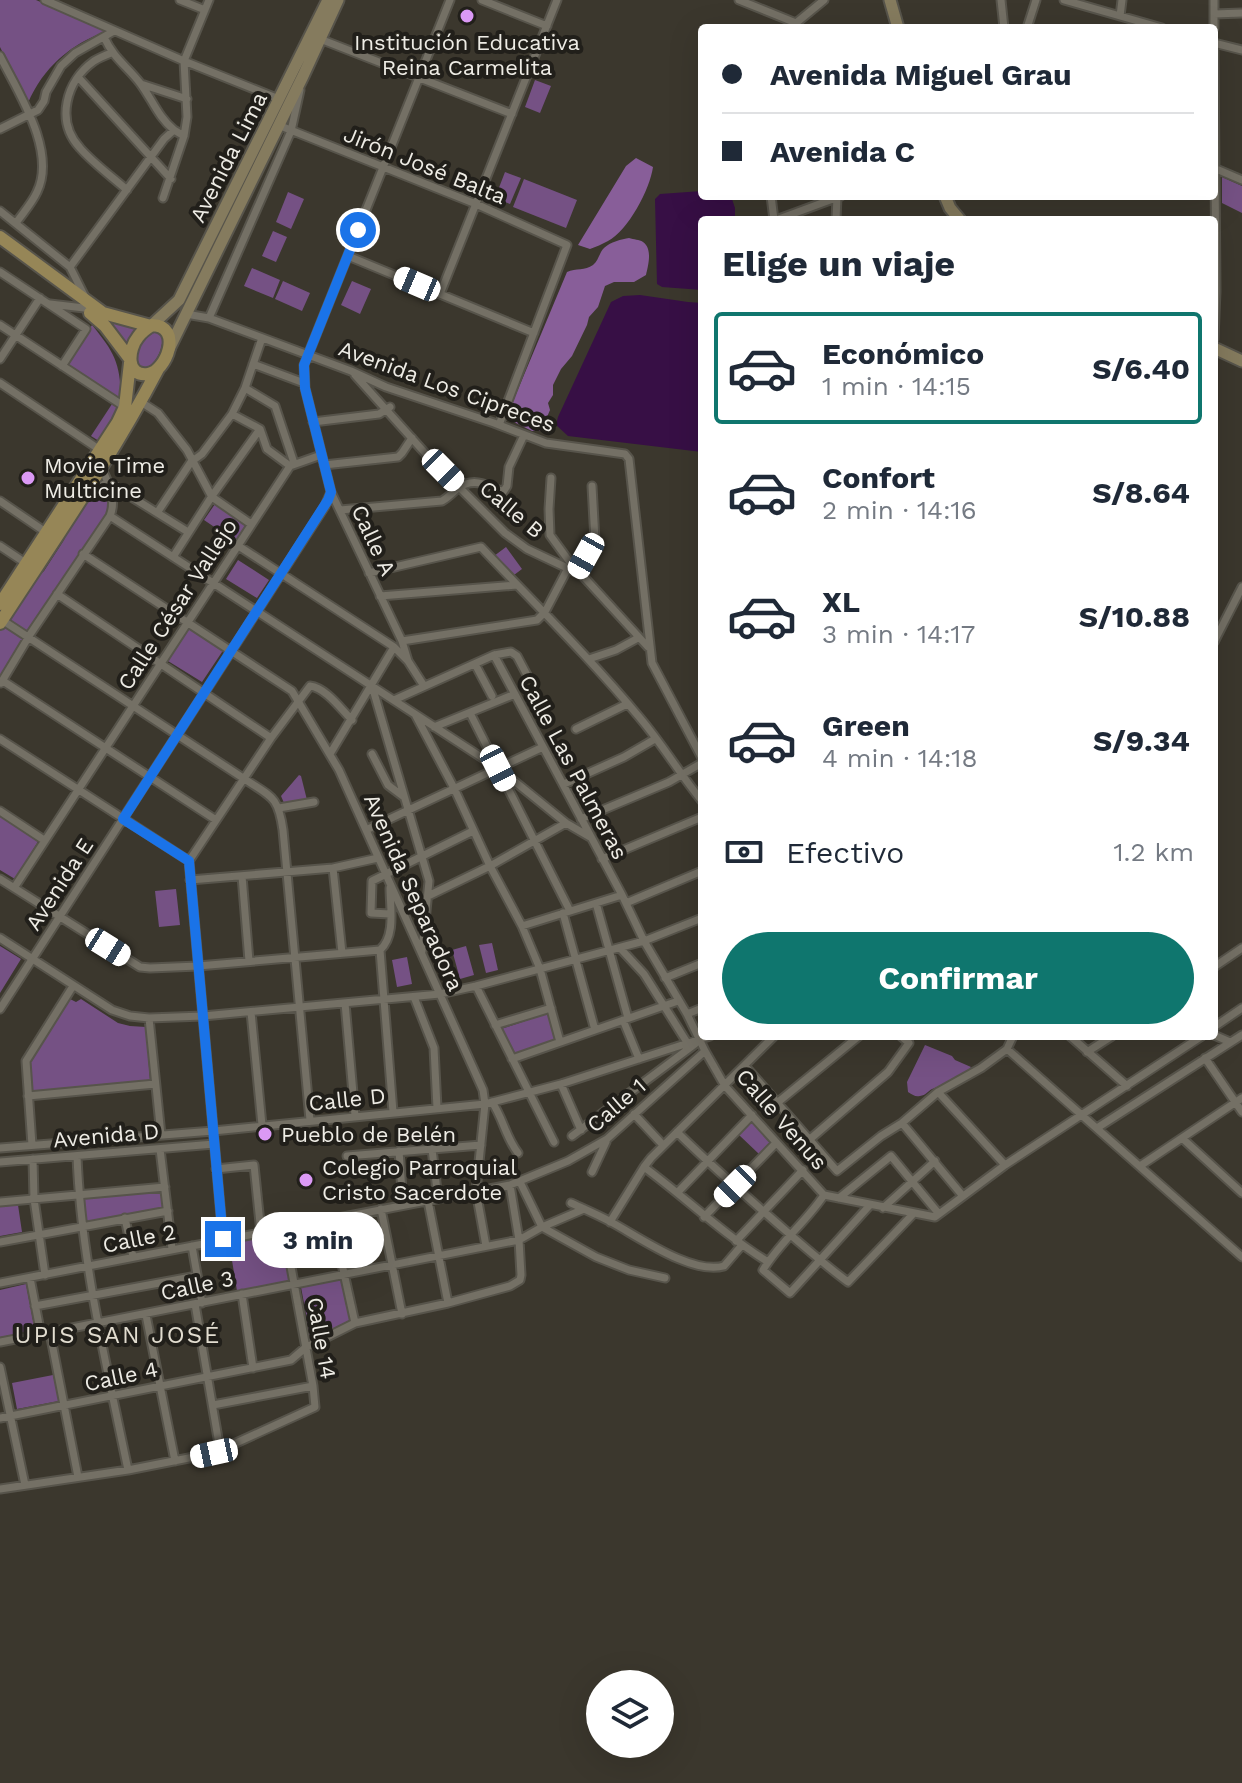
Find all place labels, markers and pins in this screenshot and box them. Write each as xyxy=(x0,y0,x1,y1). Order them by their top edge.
marker: Institución Educativa Reina Carmelita xyxy=(458,7,476,25)
place label: Institución Educativa Reina Carmelita xyxy=(354,30,580,80)
place label: Movie Time Multicine xyxy=(44,453,165,503)
marker: Movie Time Multicine xyxy=(19,469,37,487)
place label: Pueblo de Belén xyxy=(281,1122,456,1147)
marker: Pueblo de Belén xyxy=(256,1125,274,1143)
place label: Colegio Parroquial Cristo Sacerdote xyxy=(322,1155,517,1205)
marker: Colegio Parroquial Cristo Sacerdote xyxy=(297,1171,315,1189)

